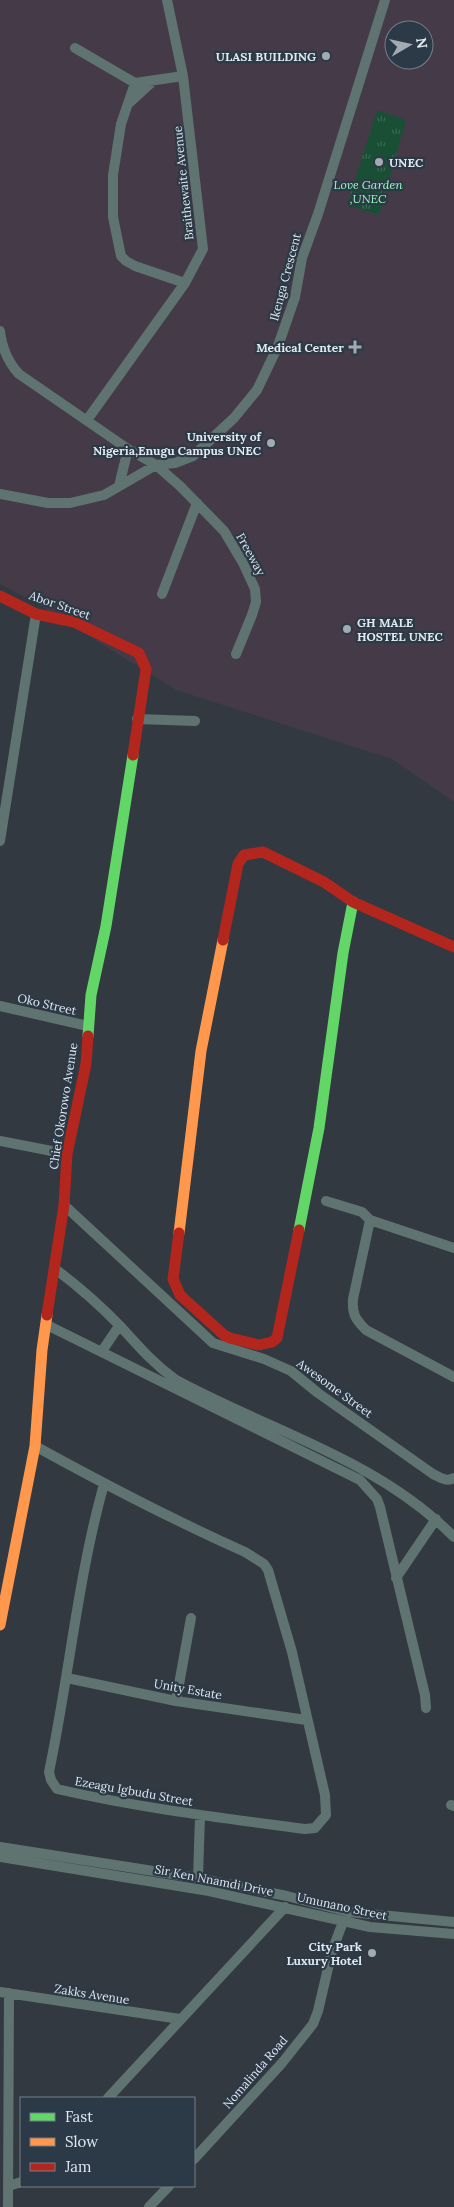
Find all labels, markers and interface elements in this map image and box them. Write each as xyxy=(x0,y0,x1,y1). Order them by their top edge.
north arrow xyxy=(384,20,434,70)
text: N xyxy=(412,36,432,50)
place label: ULASI BUILDING xyxy=(216,49,316,64)
marker: ULASI BUILDING xyxy=(320,50,332,62)
street label: Braithewaite Avenue xyxy=(169,125,196,241)
place label: UNEC xyxy=(389,155,424,170)
marker: UNEC xyxy=(373,156,385,168)
park label: Love Garden ,UNEC xyxy=(333,177,403,206)
street label: Ikenga Crescent xyxy=(266,231,304,323)
place label: Medical Center xyxy=(256,340,344,355)
marker: Medical Center xyxy=(348,340,362,354)
place label: University of Nigeria,Enugu Campus UNEC xyxy=(93,429,263,458)
marker: University of Nigeria,Enugu Campus UNEC xyxy=(265,437,277,449)
street label: Freeway xyxy=(233,530,269,578)
street label: Abor Street xyxy=(26,587,93,623)
place label: GH MALE HOSTEL UNEC xyxy=(357,615,444,644)
marker: GH MALE HOSTEL UNEC xyxy=(341,623,353,635)
street label: Oko Street xyxy=(16,990,78,1018)
street label: Chief Okorowo Avenue xyxy=(46,1041,80,1170)
street label: Awesome Street xyxy=(293,1355,376,1421)
street label: Unity Estate xyxy=(153,1676,224,1702)
street label: Ezeagu Igbudu Street xyxy=(74,1773,195,1809)
street label: Sir Ken Nnamdi Drive xyxy=(153,1861,275,1899)
street label: Umunano Street xyxy=(296,1889,389,1923)
place label: City Park Luxury Hotel xyxy=(286,1939,362,1968)
marker: City Park Luxury Hotel xyxy=(366,1947,378,1959)
street label: Zakks Avenue xyxy=(53,1981,131,2007)
street label: Nomalinda Road xyxy=(219,2033,291,2111)
legend xyxy=(20,2097,195,2187)
text: Fast xyxy=(65,2107,93,2126)
text: Slow xyxy=(65,2132,98,2151)
text: Jam xyxy=(64,2157,92,2176)

